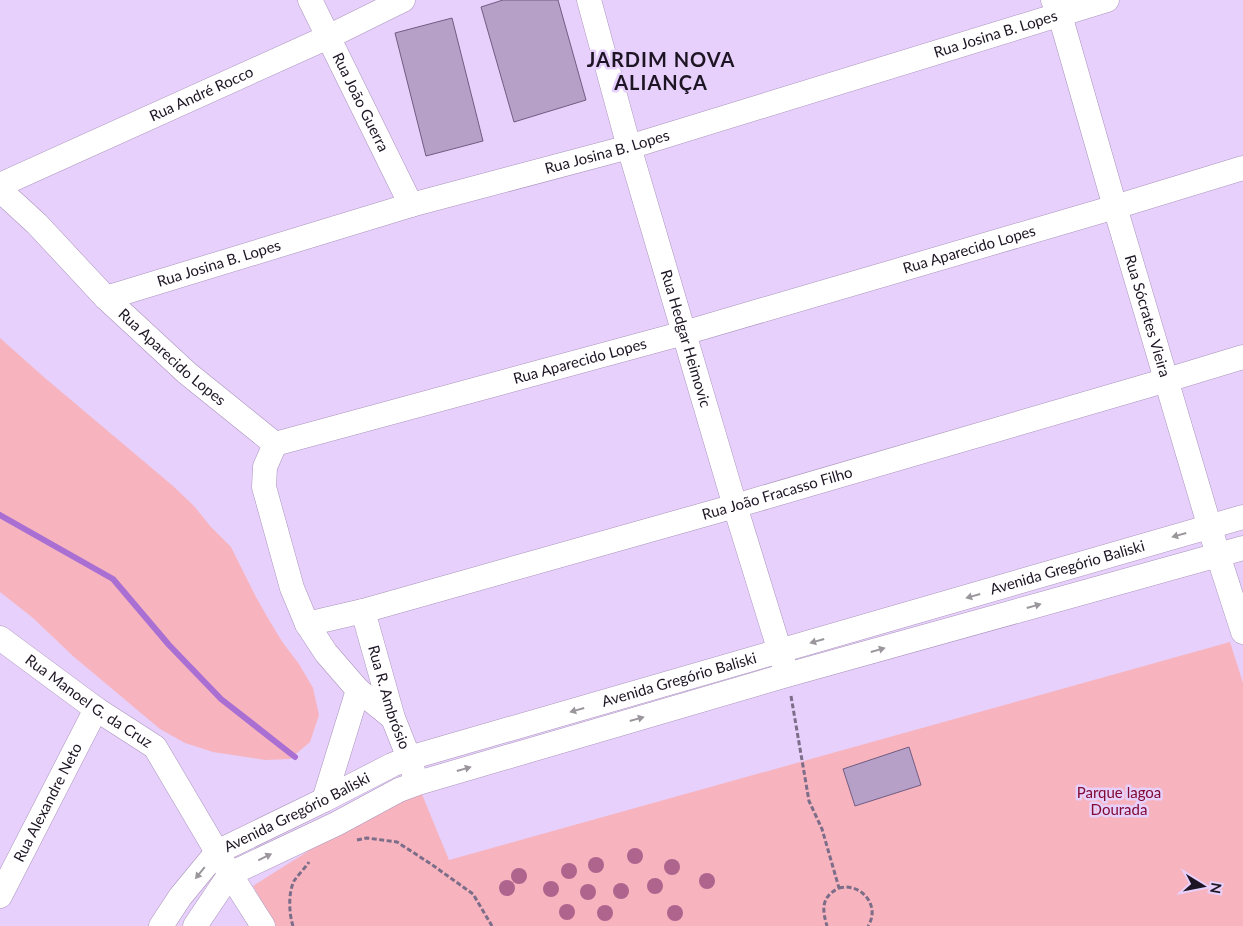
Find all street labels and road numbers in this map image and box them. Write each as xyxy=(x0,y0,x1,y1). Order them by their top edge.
street label: Rua Josina B. Lopes xyxy=(931,6,1059,61)
street label: Rua João Guerra xyxy=(329,49,393,154)
street label: Rua André Rocco xyxy=(146,62,256,124)
street label: Rua Josina B. Lopes xyxy=(543,125,671,177)
street label: Rua Aparecido Lopes xyxy=(901,221,1037,277)
street label: Rua Josina B. Lopes xyxy=(155,235,283,290)
street label: Rua Sócrates Vieira xyxy=(1122,253,1175,379)
street label: Rua Hedgar Heimovic xyxy=(658,267,715,409)
street label: Rua Aparecido Lopes xyxy=(115,304,230,409)
street label: Rua Aparecido Lopes xyxy=(511,334,648,387)
street label: Rua João Fracasso Filho xyxy=(700,462,854,523)
street label: Avenida Gregório Baliski xyxy=(988,536,1146,598)
street label: Rua R. Ambrósio xyxy=(365,643,415,752)
street label: Avenida Gregório Baliski xyxy=(599,648,758,710)
street label: Rua Manoel G. da Cruz xyxy=(22,650,156,751)
street label: Rua Alexandre Neto xyxy=(9,740,85,865)
street label: Avenida Gregório Baliski xyxy=(221,768,372,855)

